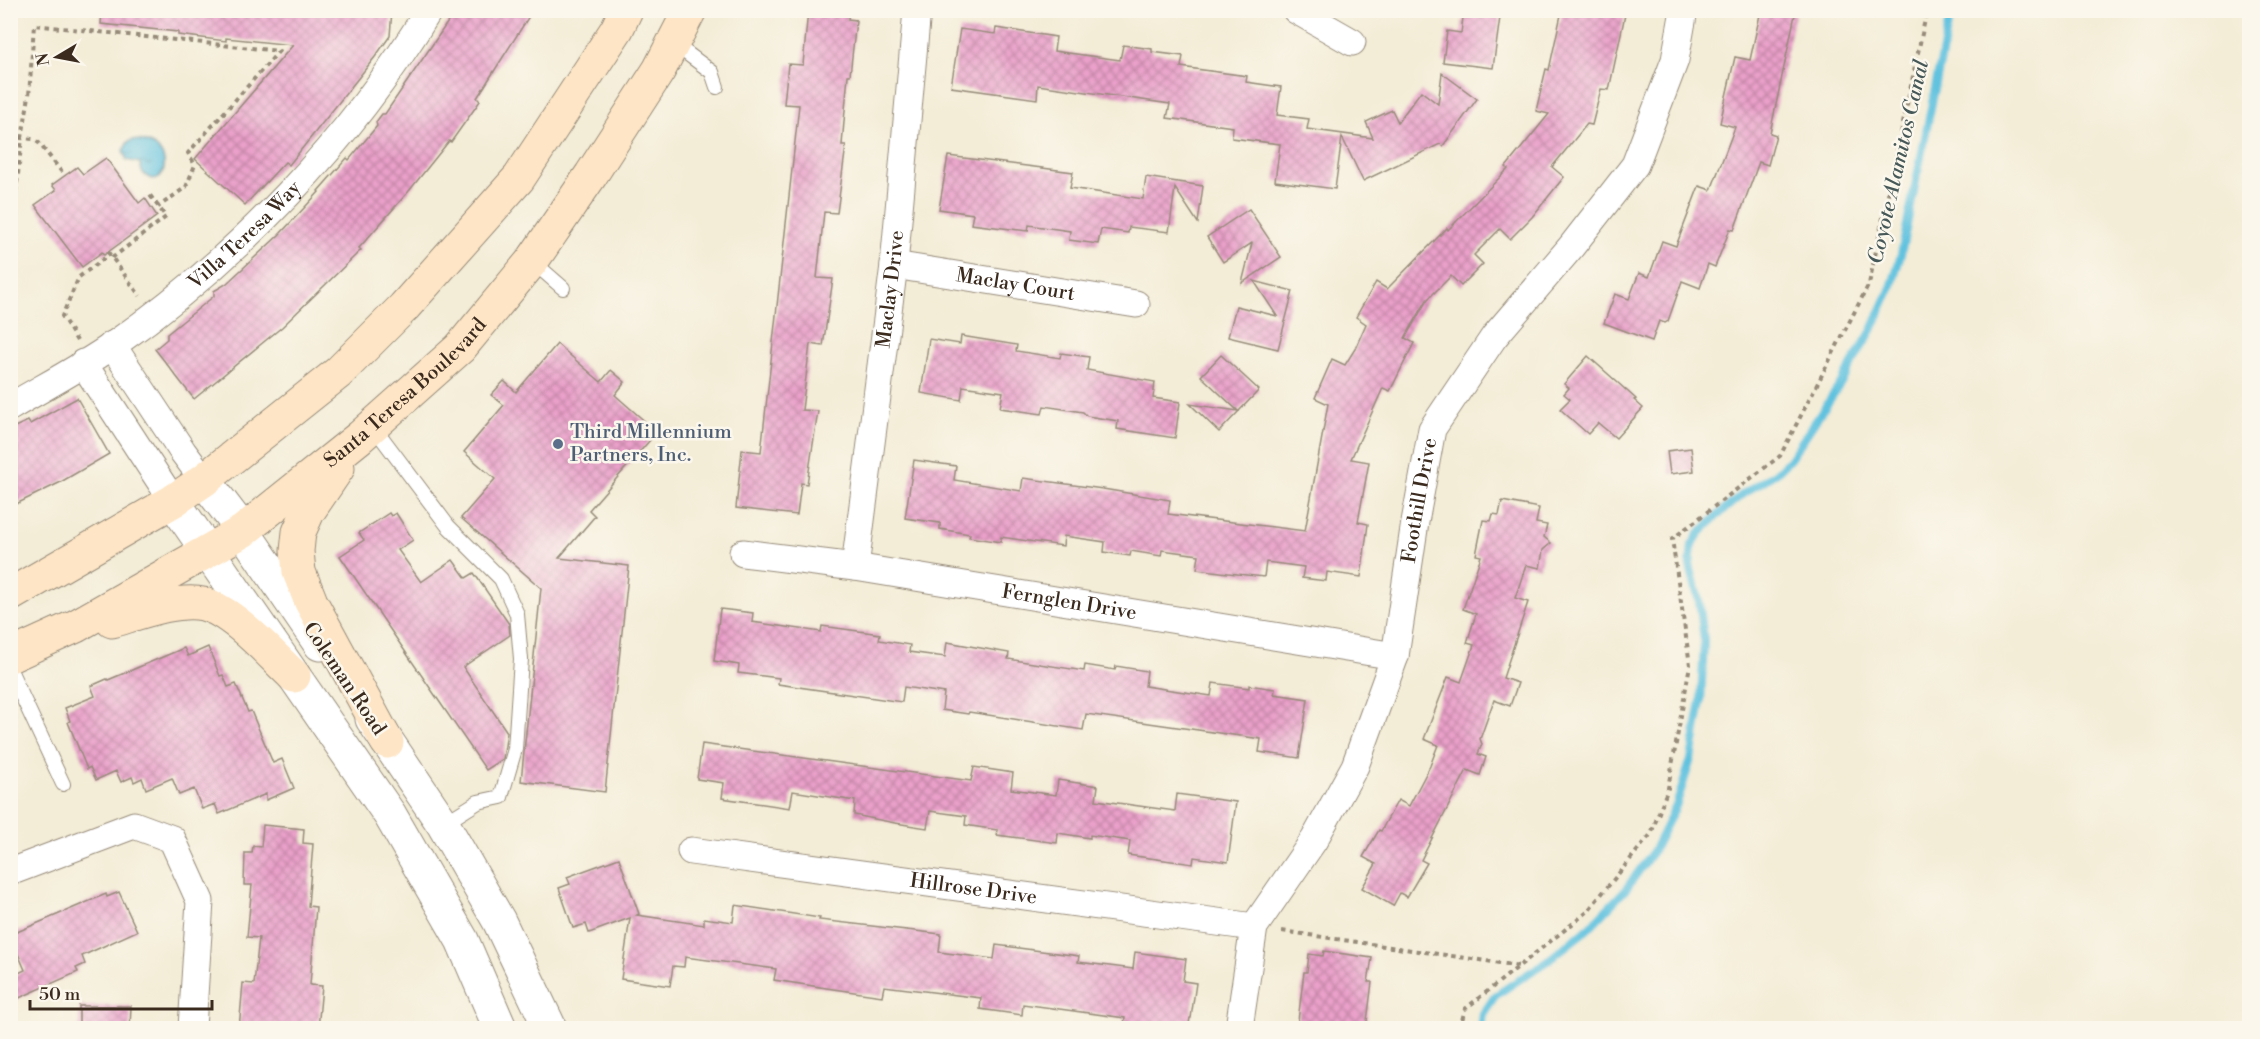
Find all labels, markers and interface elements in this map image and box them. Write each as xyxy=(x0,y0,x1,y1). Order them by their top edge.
north arrow xyxy=(27,27,87,87)
text: N xyxy=(32,51,54,67)
water label: Coyote Alamitos Canal xyxy=(1863,57,1935,267)
street label: Villa Teresa Way xyxy=(182,176,307,295)
street label: Maclay Drive xyxy=(871,229,910,350)
street label: Maclay Court xyxy=(954,263,1077,306)
street label: Santa Teresa Boulevard xyxy=(319,312,493,473)
place label: Third Millennium Partners, Inc. xyxy=(570,420,732,468)
street label: Foothill Drive xyxy=(1397,436,1443,565)
marker: Third Millennium Partners, Inc. xyxy=(551,437,565,451)
street label: Fernglen Drive xyxy=(1000,579,1138,626)
street label: Coleman Road xyxy=(297,618,391,741)
street label: Hillrose Drive xyxy=(908,868,1039,910)
scale bar xyxy=(30,973,212,1011)
text: 50 m xyxy=(39,983,81,1006)

